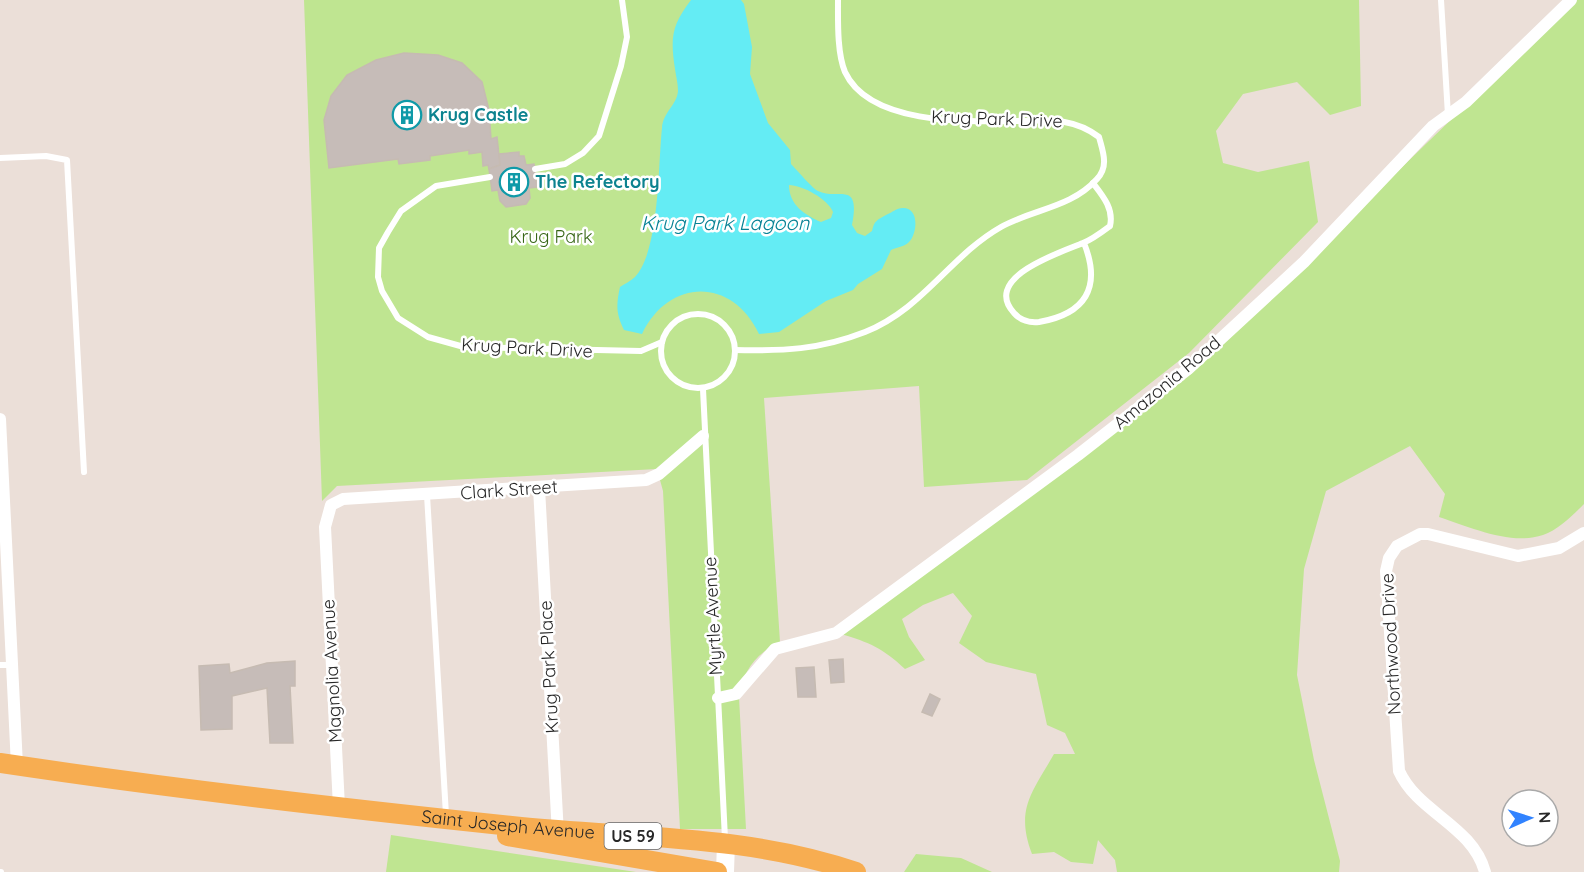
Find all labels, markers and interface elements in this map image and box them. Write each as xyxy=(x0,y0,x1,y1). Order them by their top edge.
building icon: Krug Castle xyxy=(391,99,423,131)
place label: Krug Castle xyxy=(428,103,528,126)
street label: Krug Park Drive xyxy=(931,105,1063,132)
building icon: The Refectory xyxy=(498,166,530,198)
place label: The Refectory xyxy=(535,170,660,193)
water label: Krug Park Lagoon xyxy=(641,210,810,235)
park label: Krug Park xyxy=(509,225,593,248)
street label: Amazonia Road xyxy=(1108,331,1225,434)
street label: Krug Park Drive xyxy=(461,333,593,362)
street label: Clark Street xyxy=(460,475,558,504)
street label: Myrtle Avenue xyxy=(698,556,727,676)
street label: Northwood Drive xyxy=(1375,573,1406,715)
street label: Magnolia Avenue xyxy=(316,599,347,743)
street label: Krug Park Place xyxy=(534,600,563,734)
north arrow xyxy=(1500,788,1560,848)
street label: Saint Joseph Avenue xyxy=(421,805,596,844)
text: N xyxy=(1535,811,1555,824)
road number: US 59 xyxy=(604,823,662,849)

